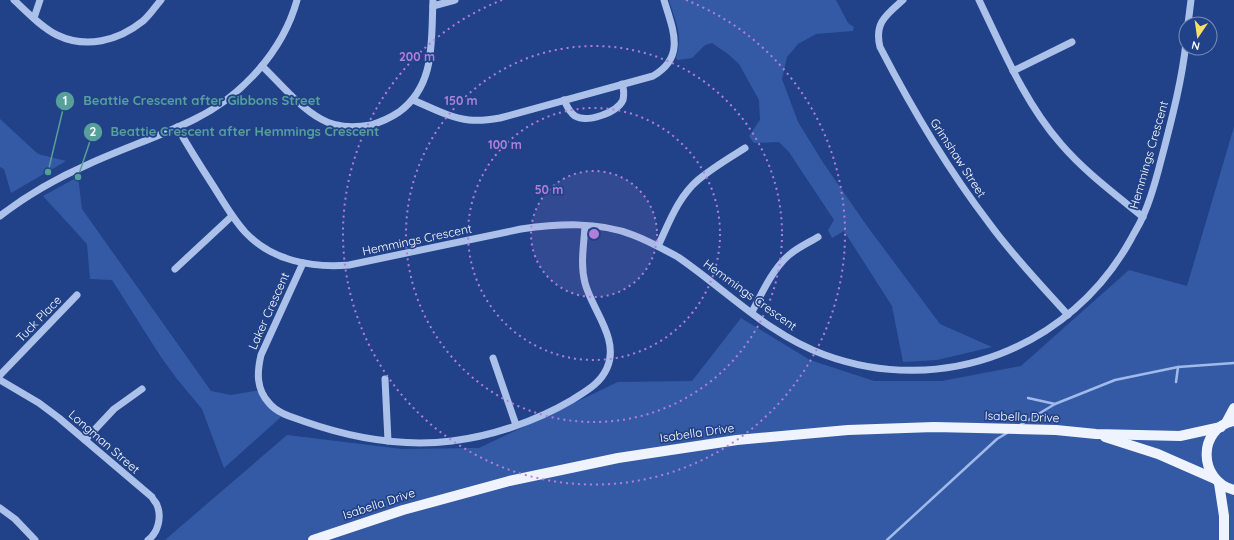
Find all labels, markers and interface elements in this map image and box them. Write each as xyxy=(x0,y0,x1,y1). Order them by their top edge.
north arrow xyxy=(1178,16,1218,56)
text: N xyxy=(1190,38,1201,53)
text: 200 m xyxy=(399,49,435,64)
callout: Beattie Crescent after Gibbons Street xyxy=(55,88,329,113)
text: Beattie Crescent after Gibbons Street xyxy=(83,92,321,108)
text: 1 xyxy=(63,93,67,108)
text: 150 m xyxy=(444,93,478,108)
street label: Hemmings Crescent xyxy=(1126,99,1171,211)
street label: Grimshaw Street xyxy=(927,115,990,200)
callout: Beattie Crescent after Hemmings Crescent xyxy=(83,119,387,144)
text: Beattie Crescent after Hemmings Crescent xyxy=(111,123,379,139)
text: 2 xyxy=(90,124,97,139)
text: 100 m xyxy=(488,137,522,152)
text: 50 m xyxy=(535,182,563,197)
street label: Hemmings Crescent xyxy=(361,221,473,258)
centre of rings xyxy=(587,227,601,241)
street label: Hemmings Crescent xyxy=(701,256,800,333)
street label: Laker Crescent xyxy=(245,270,292,352)
street label: Tuck Place xyxy=(13,292,65,345)
street label: Longman Street xyxy=(66,407,143,477)
street label: Isabella Drive xyxy=(984,408,1060,425)
street label: Isabella Drive xyxy=(659,420,735,445)
street label: Isabella Drive xyxy=(341,485,417,522)

